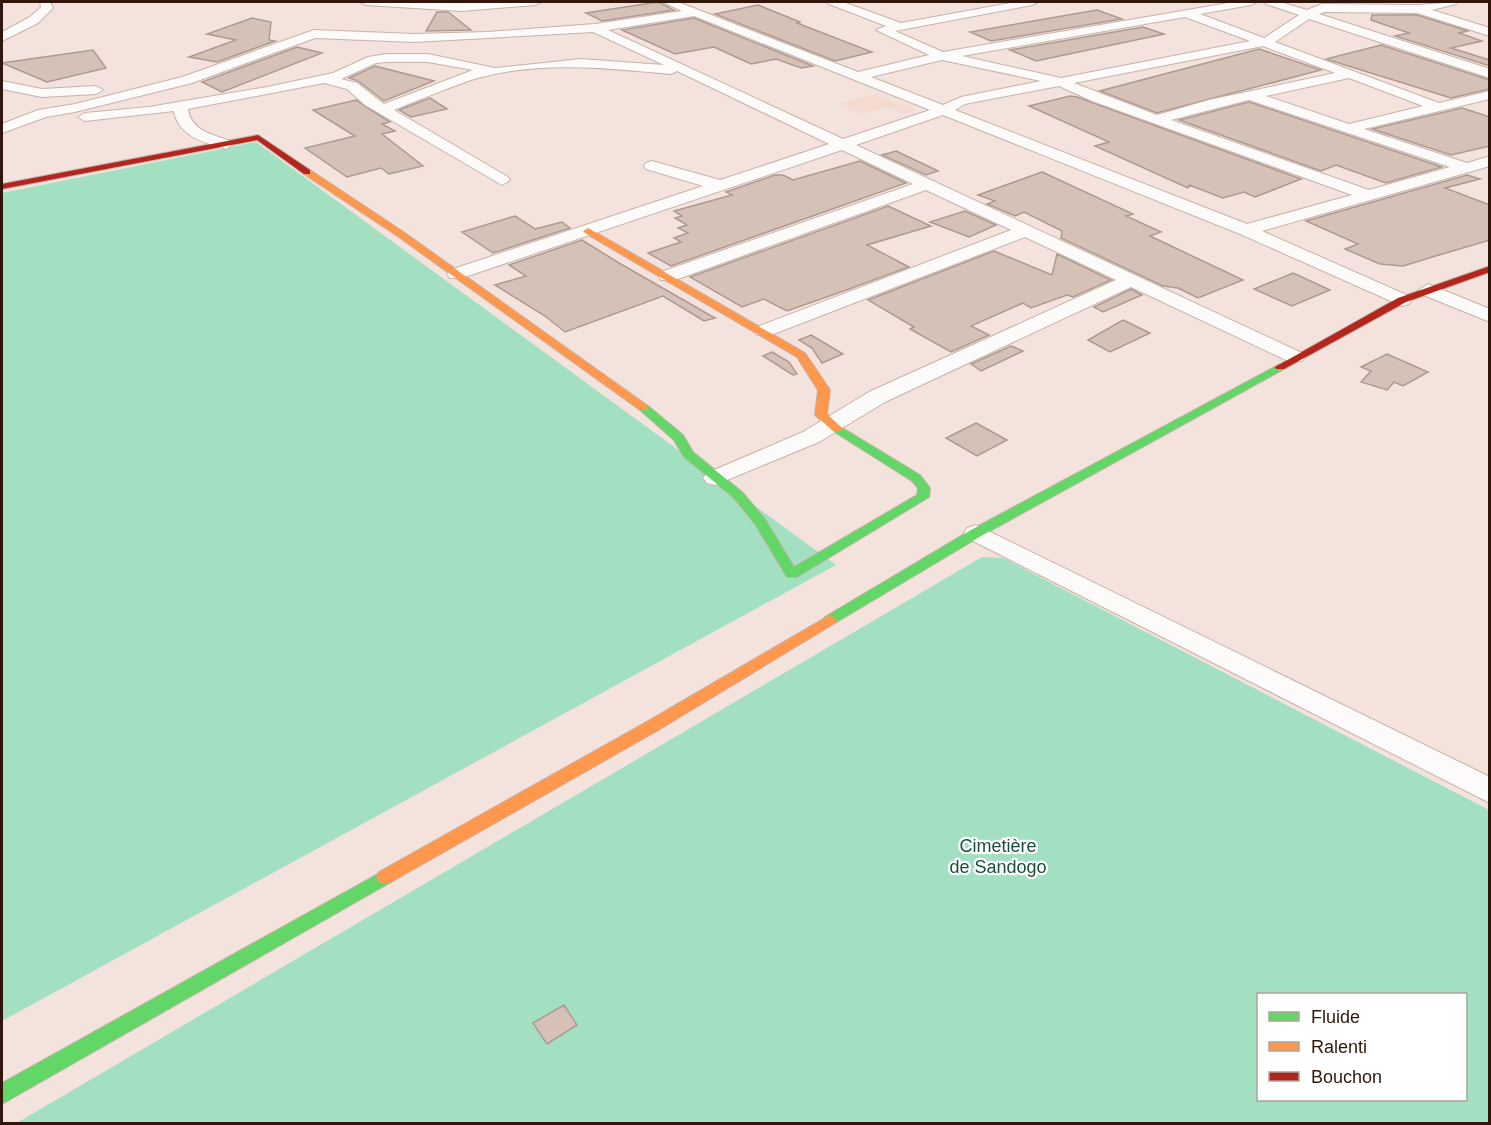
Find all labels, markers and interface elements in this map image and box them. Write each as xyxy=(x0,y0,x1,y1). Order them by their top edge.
park label: Cimetière de Sandogo xyxy=(949,836,1047,877)
legend xyxy=(1257,993,1467,1101)
text: Fluide xyxy=(1311,1007,1360,1027)
text: Ralenti xyxy=(1311,1037,1367,1057)
text: Bouchon xyxy=(1311,1067,1382,1087)

